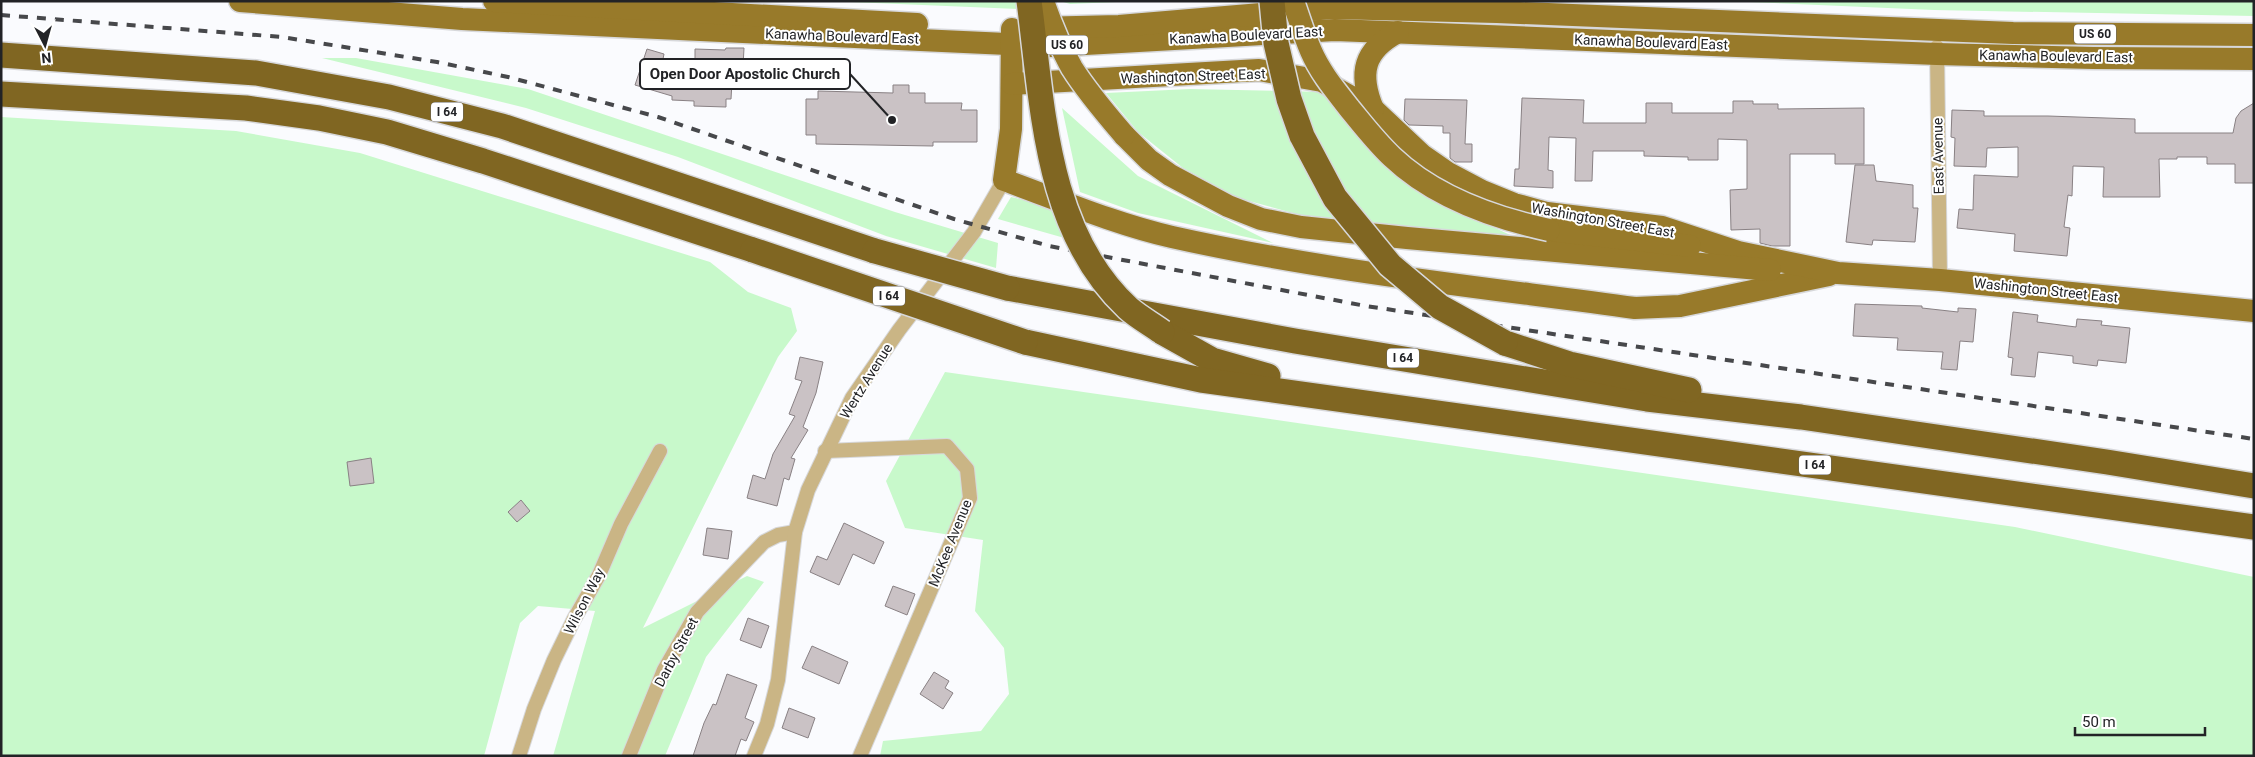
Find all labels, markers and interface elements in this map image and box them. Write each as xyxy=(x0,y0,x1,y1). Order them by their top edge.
north arrow xyxy=(20,20,70,70)
street label: Kanawha Boulevard East xyxy=(1169,23,1324,47)
road number: US 60 xyxy=(2074,24,2116,44)
street label: Kanawha Boulevard East xyxy=(765,25,920,47)
street label: Kanawha Boulevard East xyxy=(1574,31,1729,53)
road number: US 60 xyxy=(1046,36,1088,54)
street label: Kanawha Boulevard East xyxy=(1979,47,2133,65)
text: N xyxy=(41,49,52,66)
callout: Open Door Apostolic Church xyxy=(640,59,850,89)
text: Open Door Apostolic Church xyxy=(650,65,840,83)
street label: Washington Street East xyxy=(1120,65,1266,87)
road number: I 64 xyxy=(431,102,463,121)
street label: East Avenue xyxy=(1929,118,1947,194)
street label: Washington Street East xyxy=(1530,200,1676,241)
street label: Washington Street East xyxy=(1973,274,2119,306)
road number: I 64 xyxy=(873,286,905,306)
street label: Wertz Avenue xyxy=(837,341,895,421)
road number: I 64 xyxy=(1387,348,1419,368)
road number: I 64 xyxy=(1799,456,1831,474)
street label: McKee Avenue xyxy=(925,497,975,589)
street label: Wilson Way xyxy=(561,565,608,637)
street label: Darby Street xyxy=(651,614,701,689)
scale bar xyxy=(2075,704,2205,736)
text: 50 m xyxy=(2082,713,2116,731)

